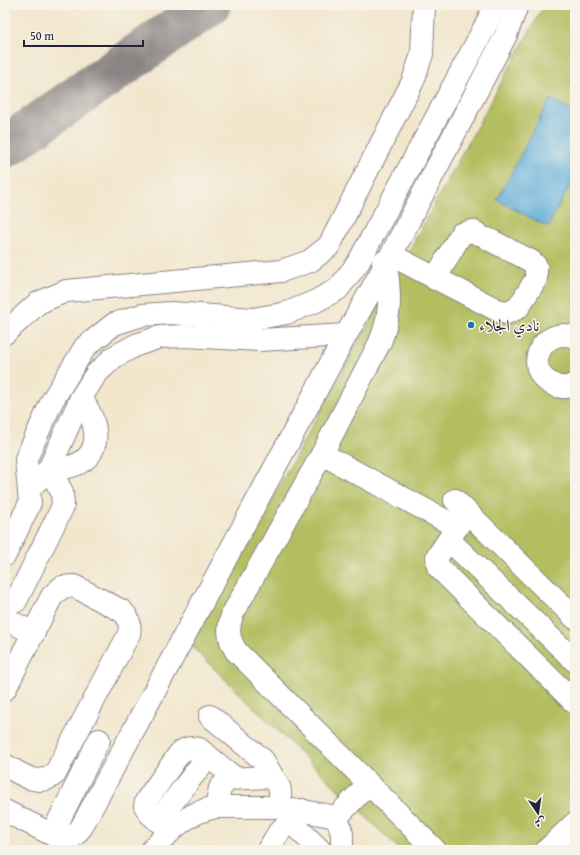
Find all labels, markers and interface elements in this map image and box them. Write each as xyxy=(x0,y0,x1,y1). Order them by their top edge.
scale bar xyxy=(24,22,143,48)
text: 50 m xyxy=(30,27,54,44)
place label: نادي الجلاء xyxy=(479,313,539,338)
marker: نادي الجلاء xyxy=(466,320,476,330)
north arrow xyxy=(518,793,558,833)
text: ش xyxy=(533,814,547,832)

